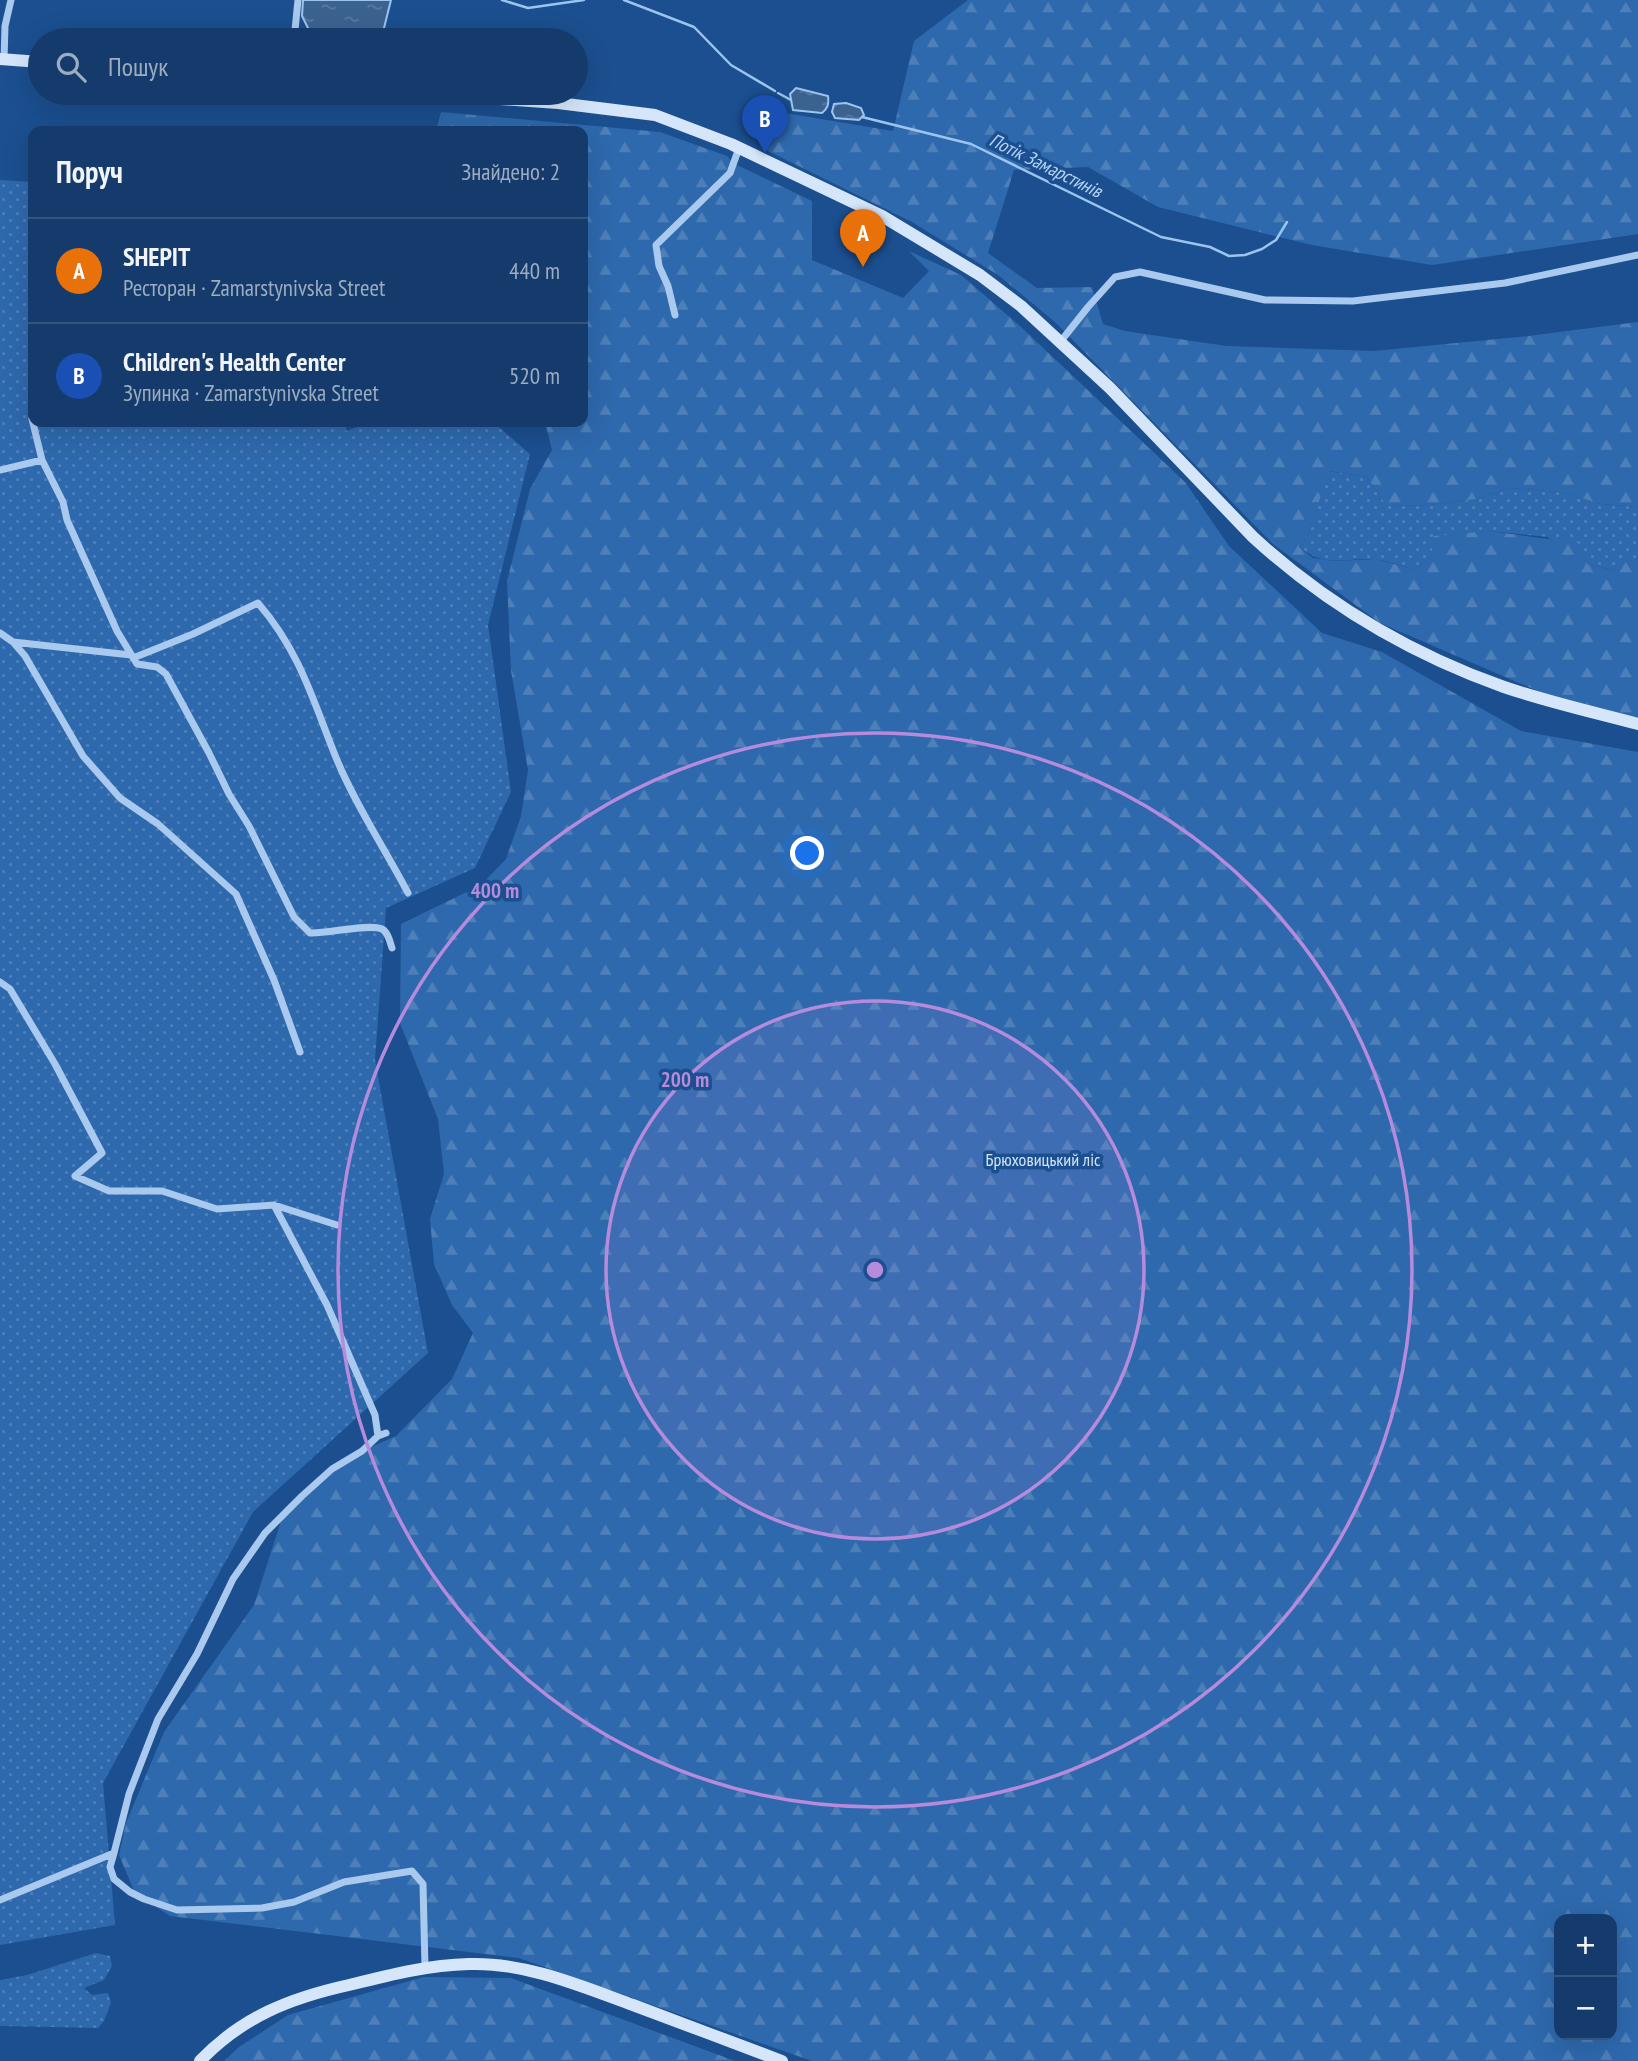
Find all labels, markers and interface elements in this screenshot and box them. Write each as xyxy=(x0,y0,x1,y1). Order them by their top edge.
search box xyxy=(28,28,588,105)
icon: search xyxy=(52,48,90,86)
text: Пошук xyxy=(108,50,168,83)
pin: B xyxy=(742,95,788,153)
water label: Потік Замарстинів xyxy=(986,127,1107,203)
text: Поруч xyxy=(56,152,123,191)
text: Знайдено: 2 xyxy=(461,157,560,186)
pin: A xyxy=(840,209,886,267)
text: SHEPIT xyxy=(123,240,190,273)
text: A xyxy=(73,256,85,285)
text: 440 m xyxy=(509,256,560,285)
text: Ресторан · Zamarstynivska Street xyxy=(123,273,385,302)
text: Children's Health Center xyxy=(123,345,346,378)
text: B xyxy=(73,361,85,390)
text: 520 m xyxy=(509,361,560,390)
text: Зупинка · Zamarstynivska Street xyxy=(123,378,379,407)
your location xyxy=(790,836,824,870)
text: 400 m xyxy=(471,877,519,904)
text: 200 m xyxy=(661,1066,709,1093)
park label: Брюховицький ліс xyxy=(985,1148,1101,1171)
centre of rings xyxy=(863,1258,887,1282)
map controls xyxy=(1554,1914,1617,2040)
button: + xyxy=(1554,1914,1617,1977)
button: − xyxy=(1554,1977,1617,2040)

